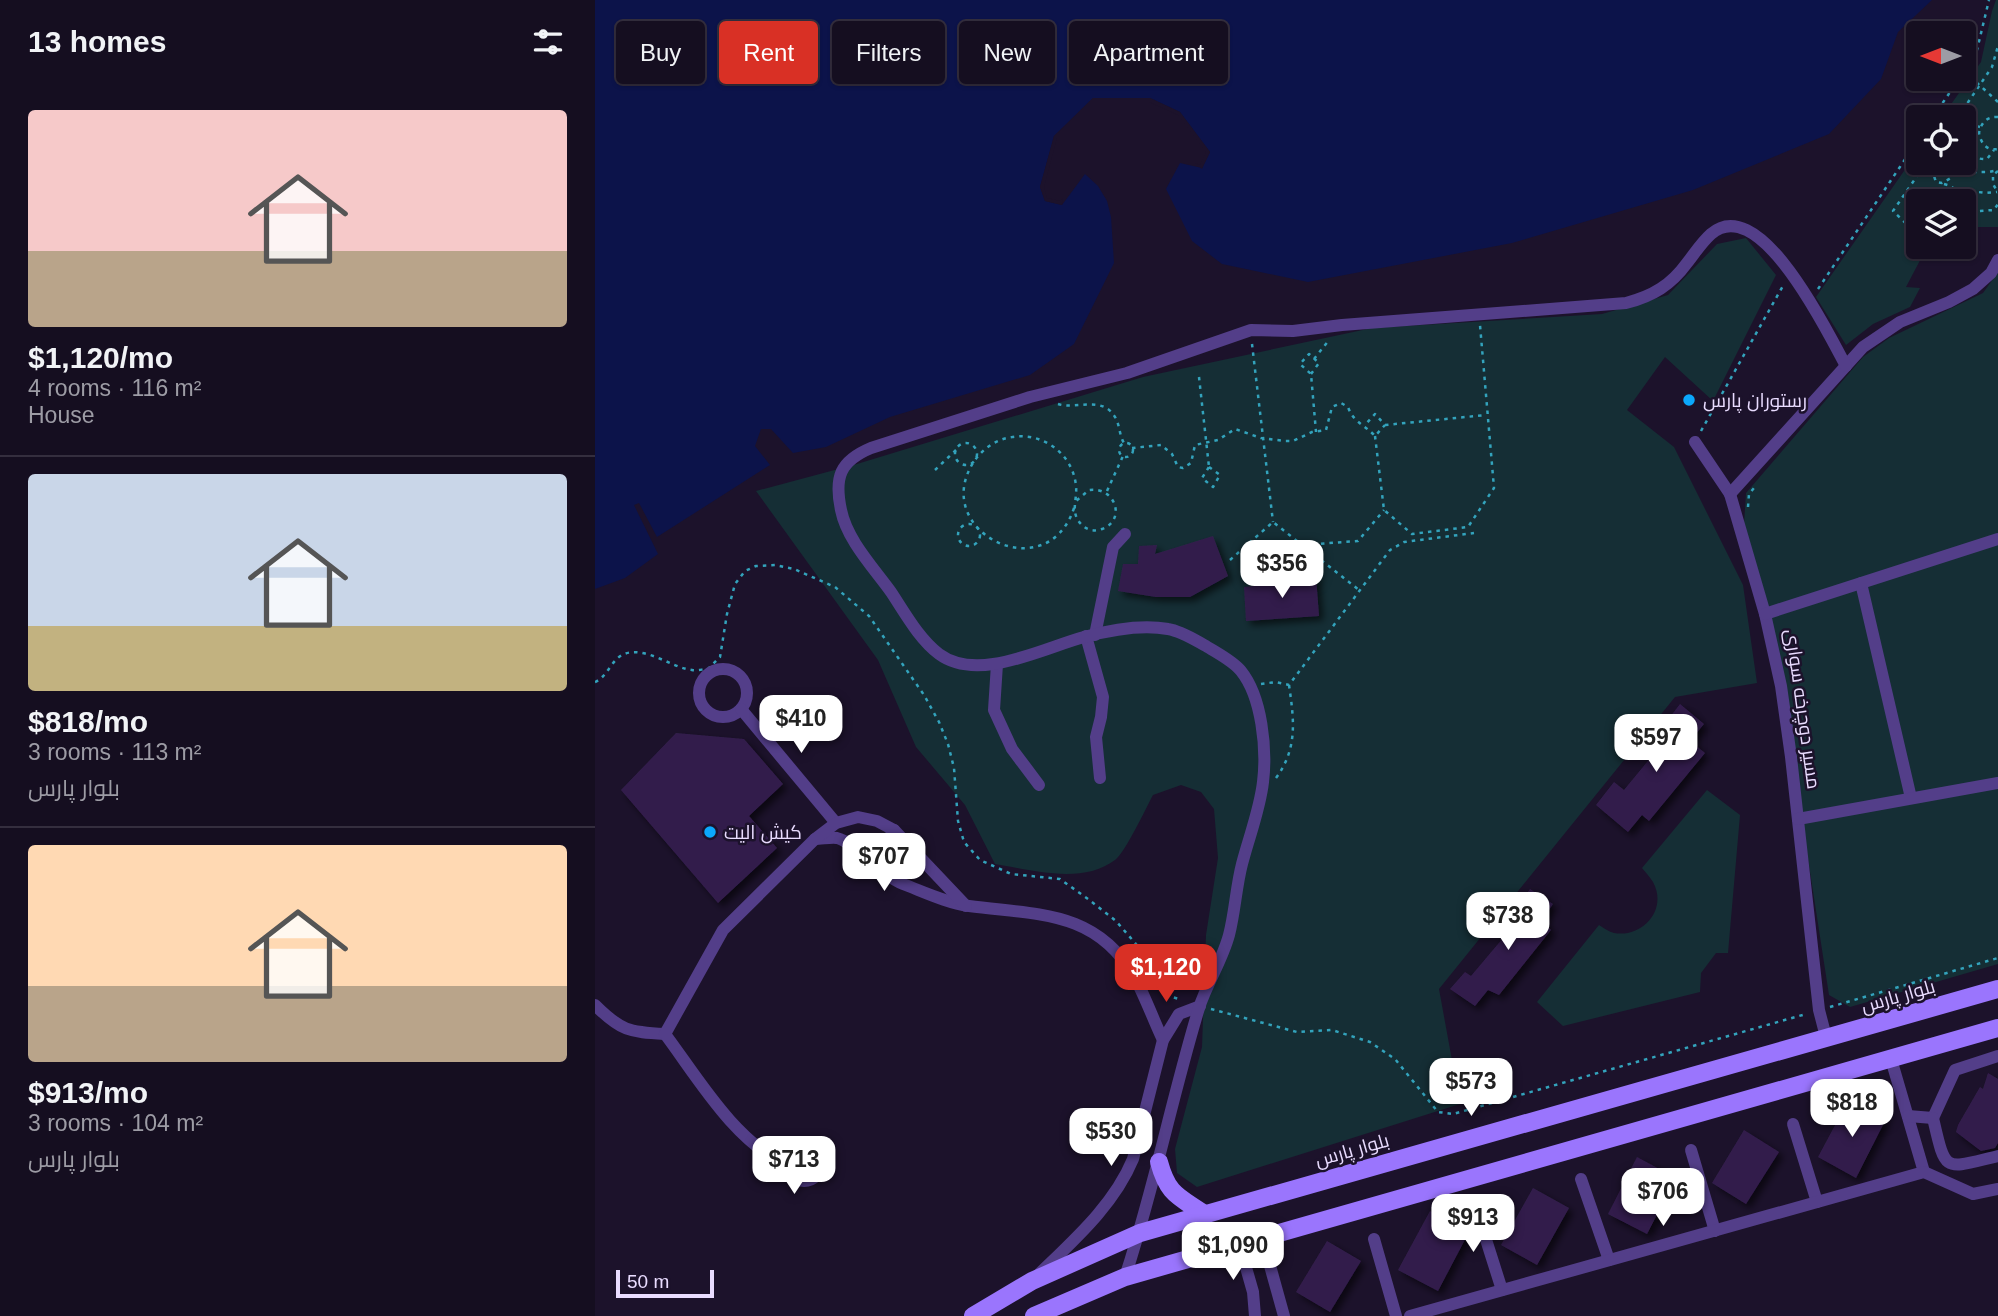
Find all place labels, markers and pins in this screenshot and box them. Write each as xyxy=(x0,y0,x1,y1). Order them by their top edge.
place label: رستوران پارس xyxy=(1703,390,1807,413)
marker: رستوران پارس xyxy=(1681,392,1697,408)
pin: $356 xyxy=(1241,540,1323,600)
pin: $410 xyxy=(760,696,842,755)
pin: $597 xyxy=(1615,714,1697,774)
place label: کیش الیت xyxy=(724,822,802,844)
marker: کیش الیت xyxy=(702,824,718,840)
pin: $707 xyxy=(843,834,925,893)
pin: $738 xyxy=(1467,892,1549,952)
pin: $1,120 xyxy=(1109,944,1223,1004)
pin: $573 xyxy=(1430,1058,1512,1118)
pin: $818 xyxy=(1811,1080,1893,1139)
pin: $530 xyxy=(1070,1108,1152,1168)
pin: $713 xyxy=(753,1136,835,1196)
pin: $706 xyxy=(1622,1168,1704,1228)
pin: $913 xyxy=(1432,1194,1514,1254)
pin: $1,090 xyxy=(1176,1222,1290,1282)

